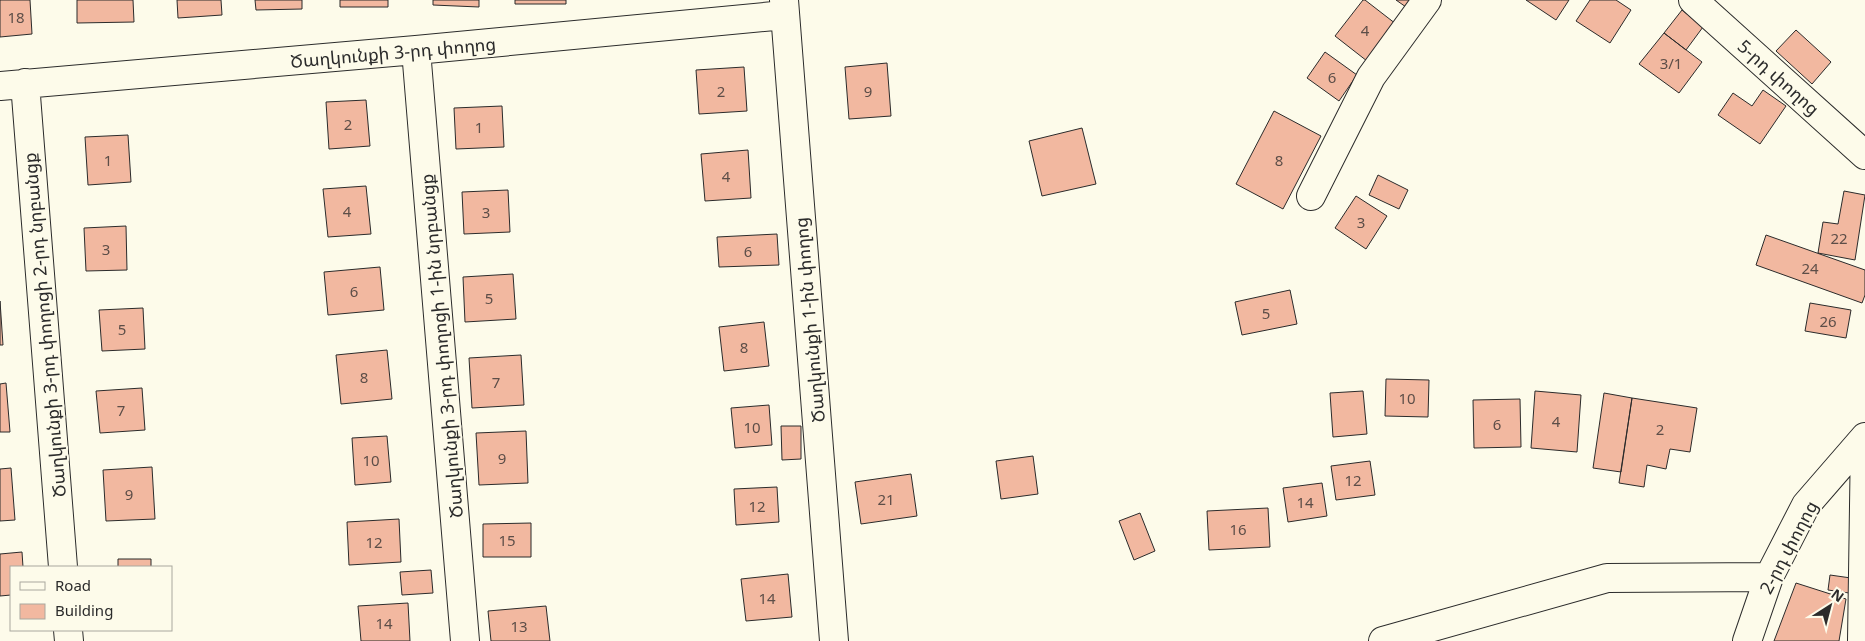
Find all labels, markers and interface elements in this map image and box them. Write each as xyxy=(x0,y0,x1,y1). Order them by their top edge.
house number: 18 xyxy=(7,7,25,27)
house number: 4 xyxy=(1361,20,1370,40)
street label: Ծաղկունքի 3-րդ փողոց xyxy=(289,31,497,73)
street label: 5-րդ փողոց xyxy=(1733,34,1825,120)
house number: 3/1 xyxy=(1660,53,1682,73)
house number: 6 xyxy=(1328,67,1336,87)
house number: 2 xyxy=(717,81,725,101)
house number: 9 xyxy=(864,81,872,101)
house number: 2 xyxy=(344,114,352,134)
house number: 1 xyxy=(475,117,483,137)
house number: 1 xyxy=(104,150,112,170)
house number: 8 xyxy=(1275,150,1283,170)
street label: Ծաղկունքի 3-րդ փողոցի 2-րդ նրբանցք xyxy=(17,152,71,498)
house number: 4 xyxy=(722,166,731,186)
street label: Ծաղկունքի 3-րդ փողոցի 1-ին նրբանցք xyxy=(414,173,468,519)
house number: 4 xyxy=(343,201,352,221)
house number: 3 xyxy=(482,202,490,222)
house number: 3 xyxy=(1357,212,1365,232)
street label: Ծաղկունքի 1-ին փողոց xyxy=(788,216,830,424)
house number: 22 xyxy=(1830,228,1848,248)
house number: 3 xyxy=(102,239,110,259)
house number: 6 xyxy=(744,241,752,261)
house number: 24 xyxy=(1801,258,1819,278)
house number: 6 xyxy=(350,281,358,301)
house number: 5 xyxy=(485,288,493,308)
house number: 5 xyxy=(1262,303,1270,323)
house number: 26 xyxy=(1819,311,1837,331)
house number: 5 xyxy=(118,319,126,339)
house number: 8 xyxy=(740,337,748,357)
house number: 8 xyxy=(360,367,368,387)
house number: 7 xyxy=(492,372,500,392)
house number: 10 xyxy=(1398,388,1416,408)
house number: 7 xyxy=(117,400,125,420)
house number: 4 xyxy=(1552,411,1561,431)
house number: 6 xyxy=(1493,414,1501,434)
house number: 10 xyxy=(743,417,761,437)
house number: 2 xyxy=(1656,419,1664,439)
house number: 9 xyxy=(498,448,506,468)
house number: 10 xyxy=(362,450,380,470)
house number: 12 xyxy=(1344,470,1362,490)
house number: 9 xyxy=(125,484,133,504)
house number: 21 xyxy=(877,489,895,509)
house number: 14 xyxy=(1296,492,1314,512)
house number: 12 xyxy=(748,496,766,516)
street label: 2-րդ փողոց xyxy=(1753,496,1823,598)
house number: 16 xyxy=(1229,519,1247,539)
house number: 15 xyxy=(498,530,516,550)
house number: 12 xyxy=(365,532,383,552)
legend xyxy=(10,566,172,631)
text: Road xyxy=(55,575,91,595)
north arrow xyxy=(1805,581,1855,631)
text: N xyxy=(1828,584,1848,606)
house number: 14 xyxy=(758,588,776,608)
text: Building xyxy=(55,600,113,620)
house number: 14 xyxy=(375,613,393,633)
house number: 13 xyxy=(510,616,528,636)

